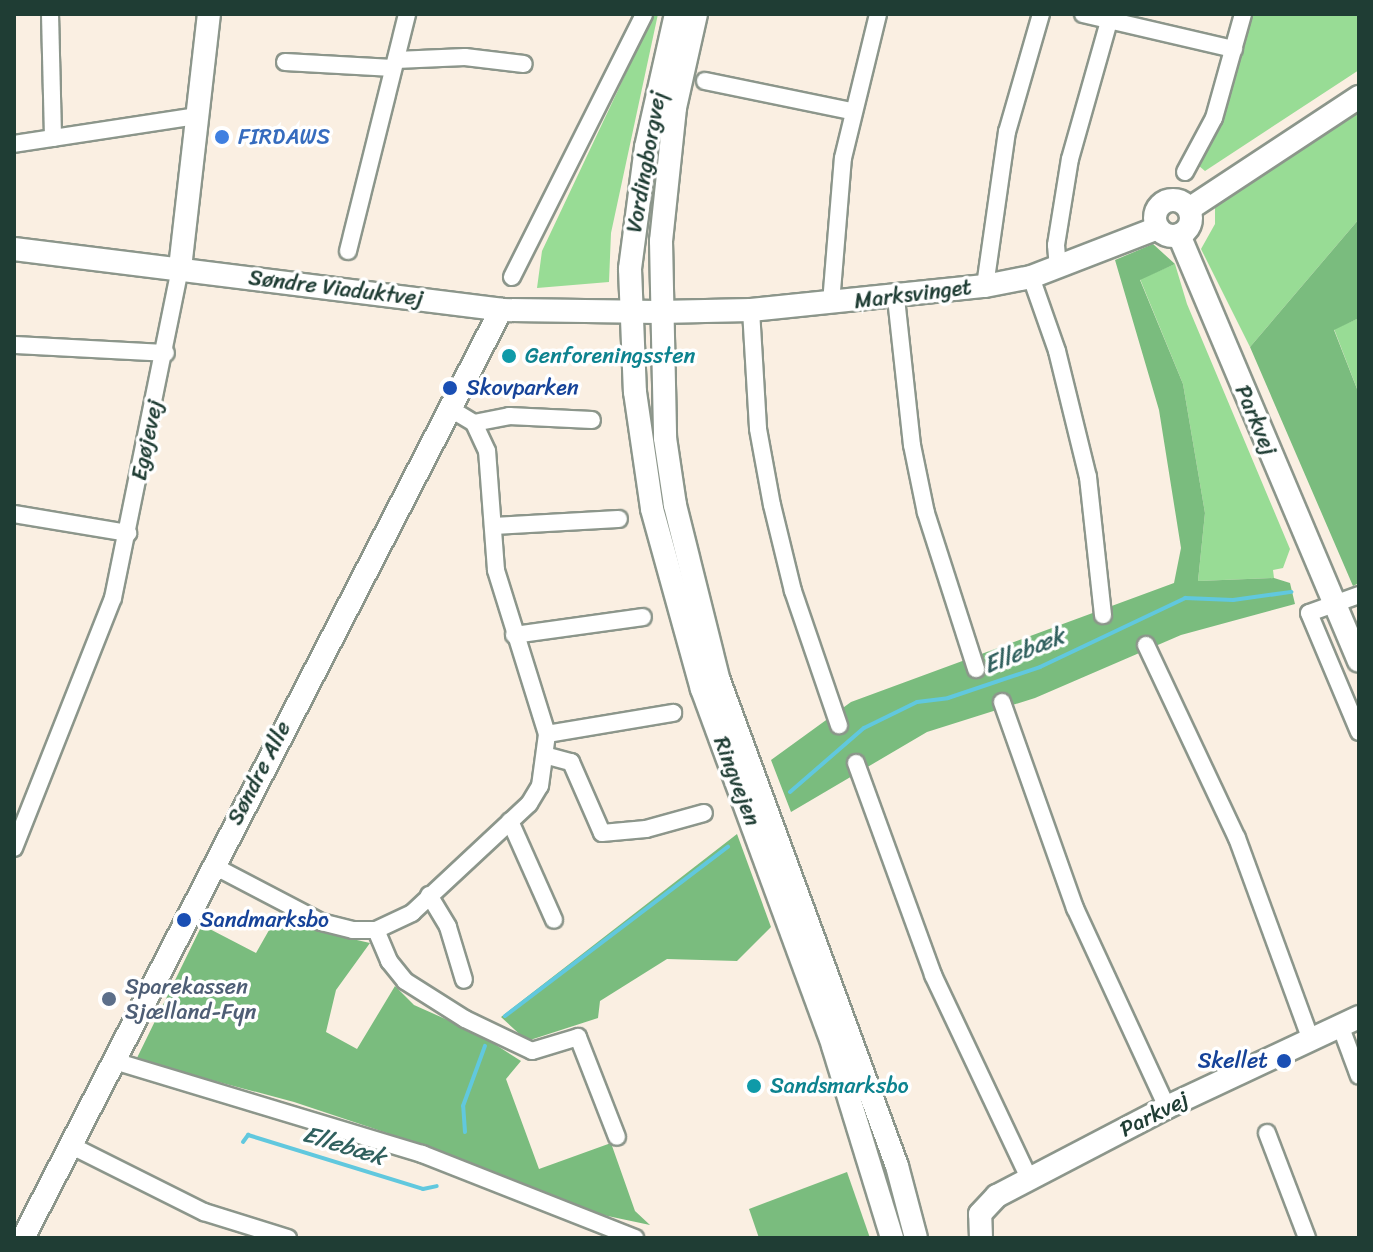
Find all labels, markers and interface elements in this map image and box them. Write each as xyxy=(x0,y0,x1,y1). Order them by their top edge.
street label: Vordingborgvej xyxy=(621,89,671,235)
place label: FIRDAWS xyxy=(238,124,330,150)
marker: FIRDAWS xyxy=(213,128,231,146)
street label: Søndre Viaduktvej xyxy=(246,264,426,312)
street label: Marksvinget xyxy=(853,274,973,314)
place label: Genforeningssten xyxy=(525,343,695,369)
marker: Genforeningssten xyxy=(500,347,518,365)
place label: Skovparken xyxy=(466,375,579,401)
marker: Skovparken xyxy=(441,379,459,397)
street label: Parkvej xyxy=(1229,381,1283,459)
street label: Egøjevej xyxy=(126,397,168,483)
water label: Ellebæk xyxy=(979,622,1069,680)
street label: Søndre Alle xyxy=(222,717,296,829)
street label: Ringvejen xyxy=(708,733,766,829)
place label: Sandmarksbo xyxy=(200,907,329,933)
marker: Sandmarksbo xyxy=(175,911,193,929)
place label: Sparekassen Sjælland-Fyn xyxy=(125,973,256,1024)
marker: Sparekassen Sjælland-Fyn xyxy=(100,990,118,1008)
place label: Skellet xyxy=(1198,1048,1268,1074)
marker: Skellet xyxy=(1275,1052,1293,1070)
place label: Sandsmarksbo xyxy=(770,1073,909,1099)
marker: Sandsmarksbo xyxy=(745,1077,763,1095)
street label: Parkvej xyxy=(1115,1085,1193,1143)
water label: Ellebæk xyxy=(299,1120,389,1172)

